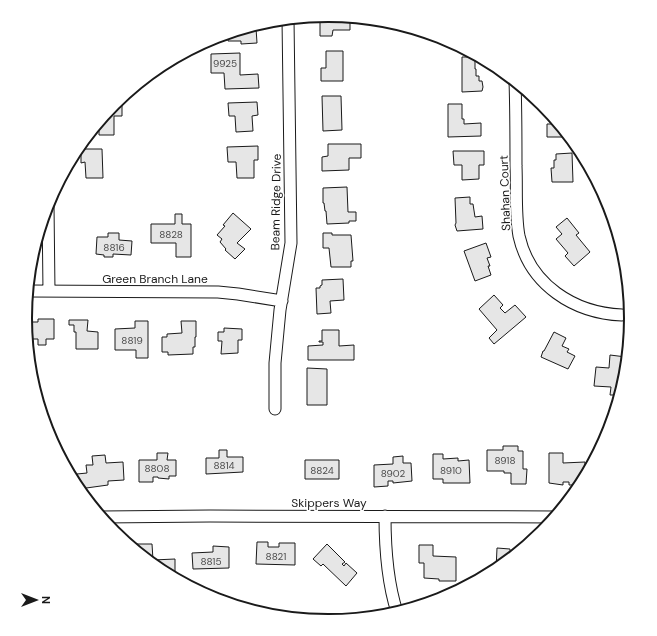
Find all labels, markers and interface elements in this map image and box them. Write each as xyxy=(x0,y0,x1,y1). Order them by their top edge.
house number: 9925 xyxy=(213,57,237,70)
street label: Beam Ridge Drive xyxy=(267,153,285,251)
street label: Shahan Court xyxy=(496,155,514,231)
house number: 8828 xyxy=(159,228,183,241)
house number: 8816 xyxy=(103,241,125,254)
street label: Green Branch Lane xyxy=(102,271,208,287)
house number: 8819 xyxy=(121,334,143,347)
house number: 8918 xyxy=(494,454,516,467)
house number: 8814 xyxy=(213,459,235,472)
house number: 8808 xyxy=(144,462,170,475)
house number: 8824 xyxy=(310,464,334,477)
house number: 8910 xyxy=(440,464,462,477)
house number: 8902 xyxy=(381,467,406,480)
street label: Skippers Way xyxy=(291,495,367,511)
house number: 8821 xyxy=(266,550,286,563)
house number: 8815 xyxy=(200,555,222,568)
north arrow xyxy=(16,580,56,620)
text: N xyxy=(39,596,53,604)

